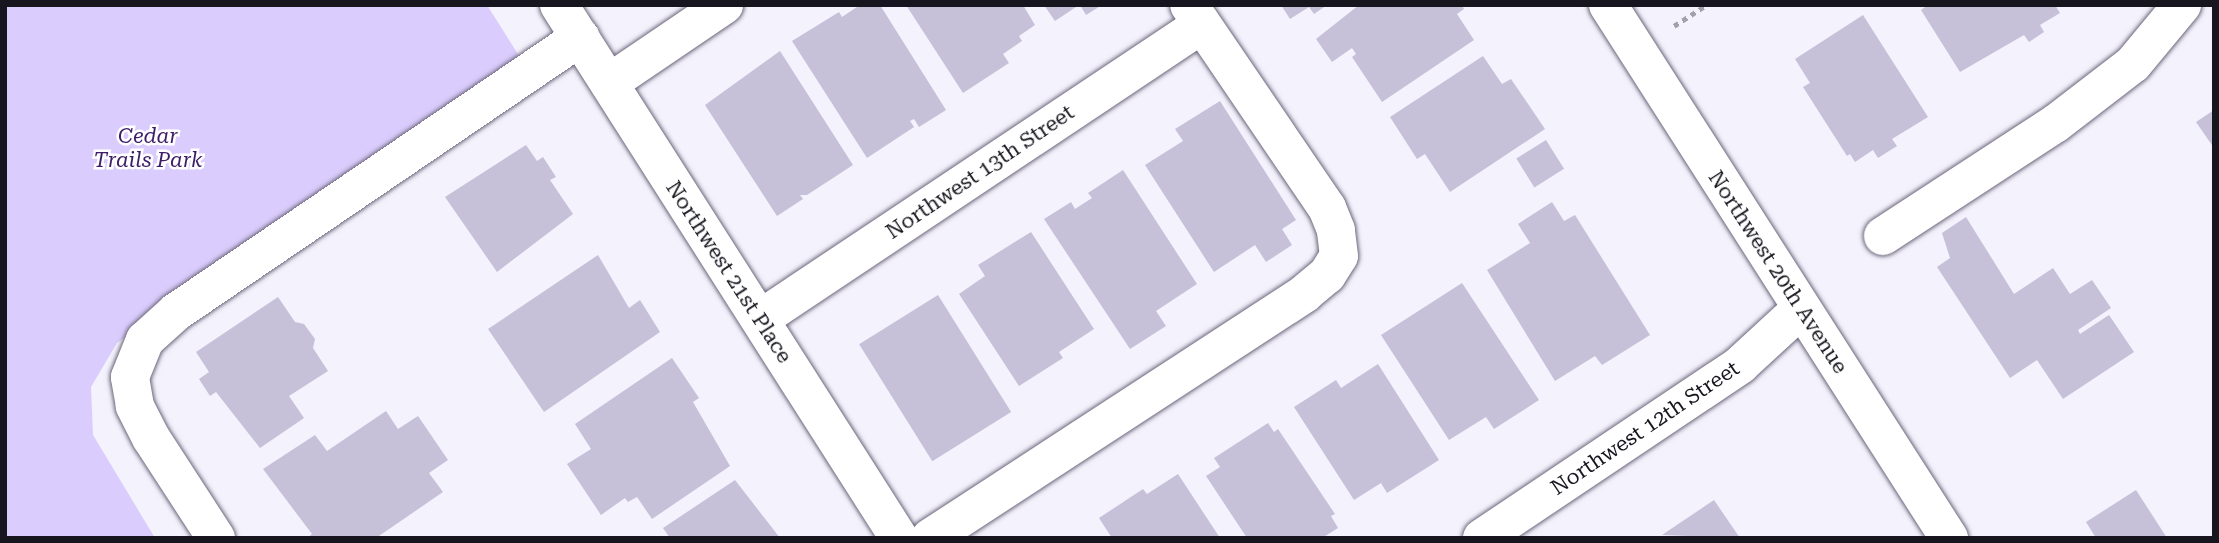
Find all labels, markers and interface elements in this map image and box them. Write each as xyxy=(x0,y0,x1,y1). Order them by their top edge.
street label: Northwest 13th Street xyxy=(881,100,1079,244)
park label: Cedar Trails Park xyxy=(94,123,202,173)
street label: Northwest 20th Avenue xyxy=(1703,166,1853,378)
street label: Northwest 21st Place xyxy=(661,176,797,368)
street label: Northwest 12th Street xyxy=(1546,356,1744,500)

